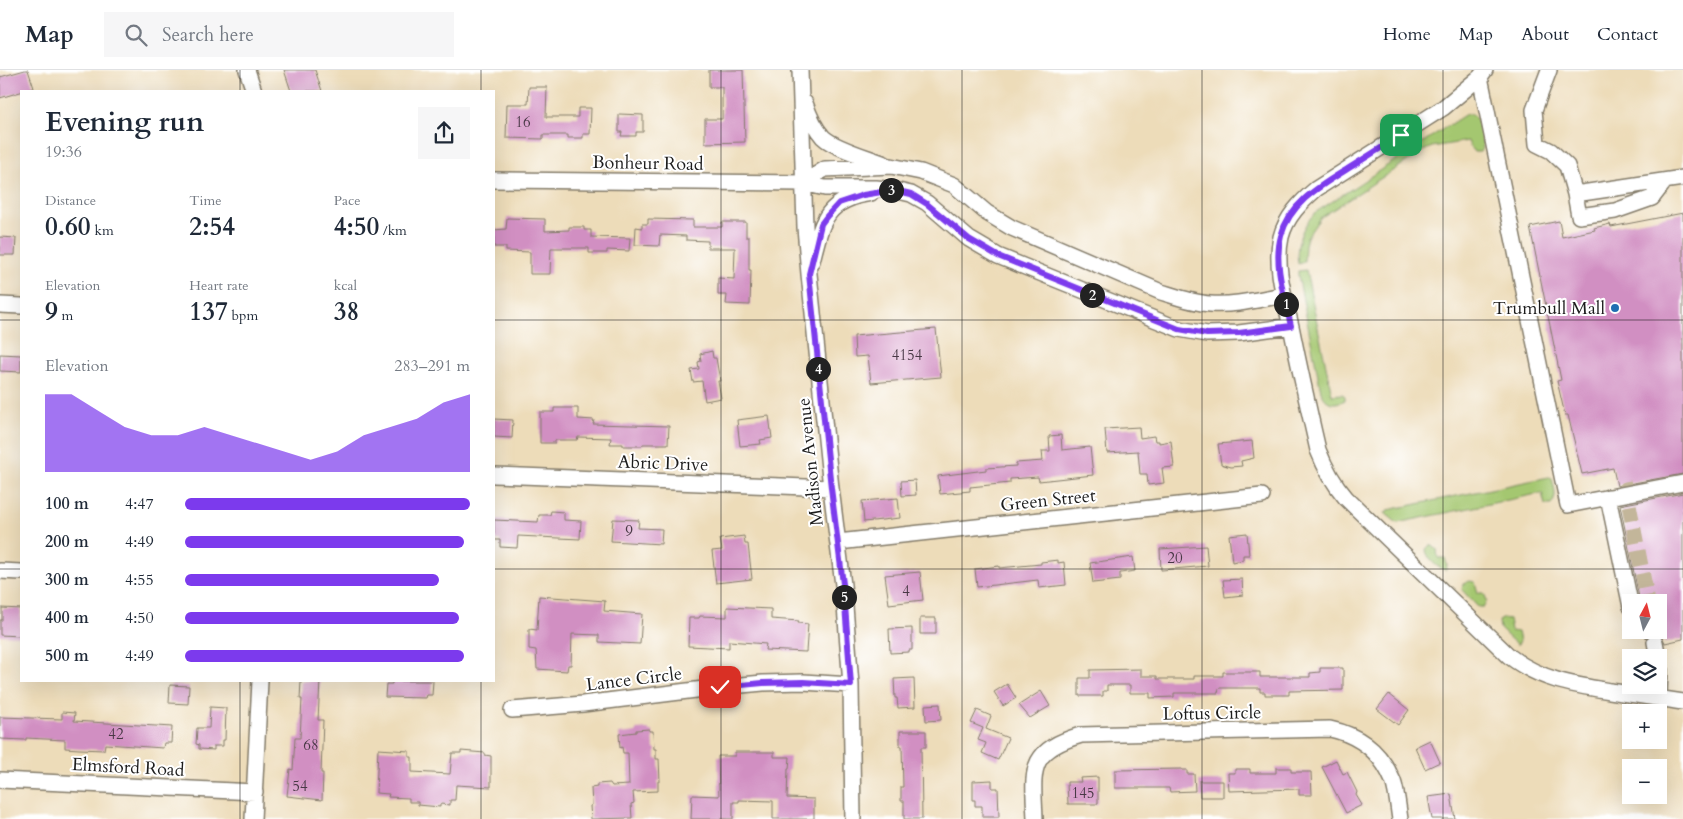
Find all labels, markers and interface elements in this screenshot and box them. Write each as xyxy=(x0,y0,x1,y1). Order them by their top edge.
search box xyxy=(104,12,454,57)
text: Map xyxy=(25,18,74,51)
icon: search xyxy=(122,21,150,49)
text: Search here xyxy=(162,22,254,48)
text: Home xyxy=(1383,22,1431,47)
text: Map xyxy=(1459,22,1493,47)
text: About xyxy=(1521,22,1569,47)
text: Contact xyxy=(1597,22,1658,47)
text: Evening run xyxy=(45,103,204,141)
button: share xyxy=(418,107,470,159)
house number: 16 xyxy=(515,112,531,132)
pin xyxy=(1380,114,1422,156)
icon: arrive xyxy=(1387,121,1415,149)
text: 19:36 xyxy=(45,141,82,163)
street label: Bonheur Road xyxy=(592,150,704,177)
pin: 3 xyxy=(878,178,904,202)
text: 3 xyxy=(888,181,895,200)
text: Distance xyxy=(45,191,96,210)
text: Time xyxy=(189,191,222,210)
text: Pace xyxy=(334,191,361,210)
text: 0.60 xyxy=(45,210,91,244)
text: 2:54 xyxy=(189,210,235,244)
text: 4:50 xyxy=(334,210,379,244)
text: km xyxy=(91,221,114,240)
text: /km xyxy=(379,221,407,240)
text: Elevation xyxy=(45,276,101,295)
text: Heart rate xyxy=(189,276,249,295)
text: kcal xyxy=(334,276,357,295)
pin: 2 xyxy=(1080,282,1104,308)
text: 2 xyxy=(1089,286,1096,305)
pin: 1 xyxy=(1274,292,1298,316)
text: 9 xyxy=(45,295,58,329)
text: 137 xyxy=(189,295,228,329)
text: 38 xyxy=(334,295,359,329)
text: 1 xyxy=(1283,295,1290,314)
place label: Trumbull Mall xyxy=(1493,296,1605,321)
marker: Trumbull Mall xyxy=(1609,302,1621,314)
text: m xyxy=(58,306,73,325)
text: bpm xyxy=(228,306,258,325)
house number: 4154 xyxy=(892,345,923,365)
text: Elevation xyxy=(45,355,109,377)
text: 283–291 m xyxy=(394,355,470,377)
pin: 4 xyxy=(806,356,830,382)
text: 4 xyxy=(815,360,822,379)
street label: Madison Avenue xyxy=(791,397,830,527)
street label: Abric Drive xyxy=(617,449,709,478)
street label: Green Street xyxy=(999,483,1097,518)
text: 100 m xyxy=(45,493,89,515)
text: 4:47 xyxy=(125,493,154,515)
house number: 9 xyxy=(625,521,633,541)
text: 200 m xyxy=(45,531,89,553)
text: 4:49 xyxy=(125,531,154,553)
house number: 20 xyxy=(1167,548,1183,568)
text: 300 m xyxy=(45,569,89,591)
text: 4:55 xyxy=(125,569,154,591)
house number: 4 xyxy=(902,581,910,601)
pin: 5 xyxy=(832,584,856,610)
text: 5 xyxy=(841,588,848,607)
north arrow xyxy=(1622,594,1668,639)
map controls xyxy=(1622,594,1667,804)
text: 400 m xyxy=(45,607,89,629)
text: 4:50 xyxy=(125,607,154,629)
text: 500 m xyxy=(45,645,89,667)
text: 4:49 xyxy=(125,645,154,667)
button: layers xyxy=(1622,649,1667,694)
street label: Lance Circle xyxy=(585,661,683,698)
pin xyxy=(699,666,741,708)
icon: check xyxy=(706,673,734,701)
street label: Loftus Circle xyxy=(1162,700,1262,727)
button: + xyxy=(1622,704,1667,749)
house number: 42 xyxy=(108,724,124,744)
house number: 68 xyxy=(303,735,319,755)
street label: Elmsford Road xyxy=(71,752,185,783)
button: − xyxy=(1622,759,1667,804)
house number: 54 xyxy=(292,776,308,796)
house number: 145 xyxy=(1071,783,1095,803)

